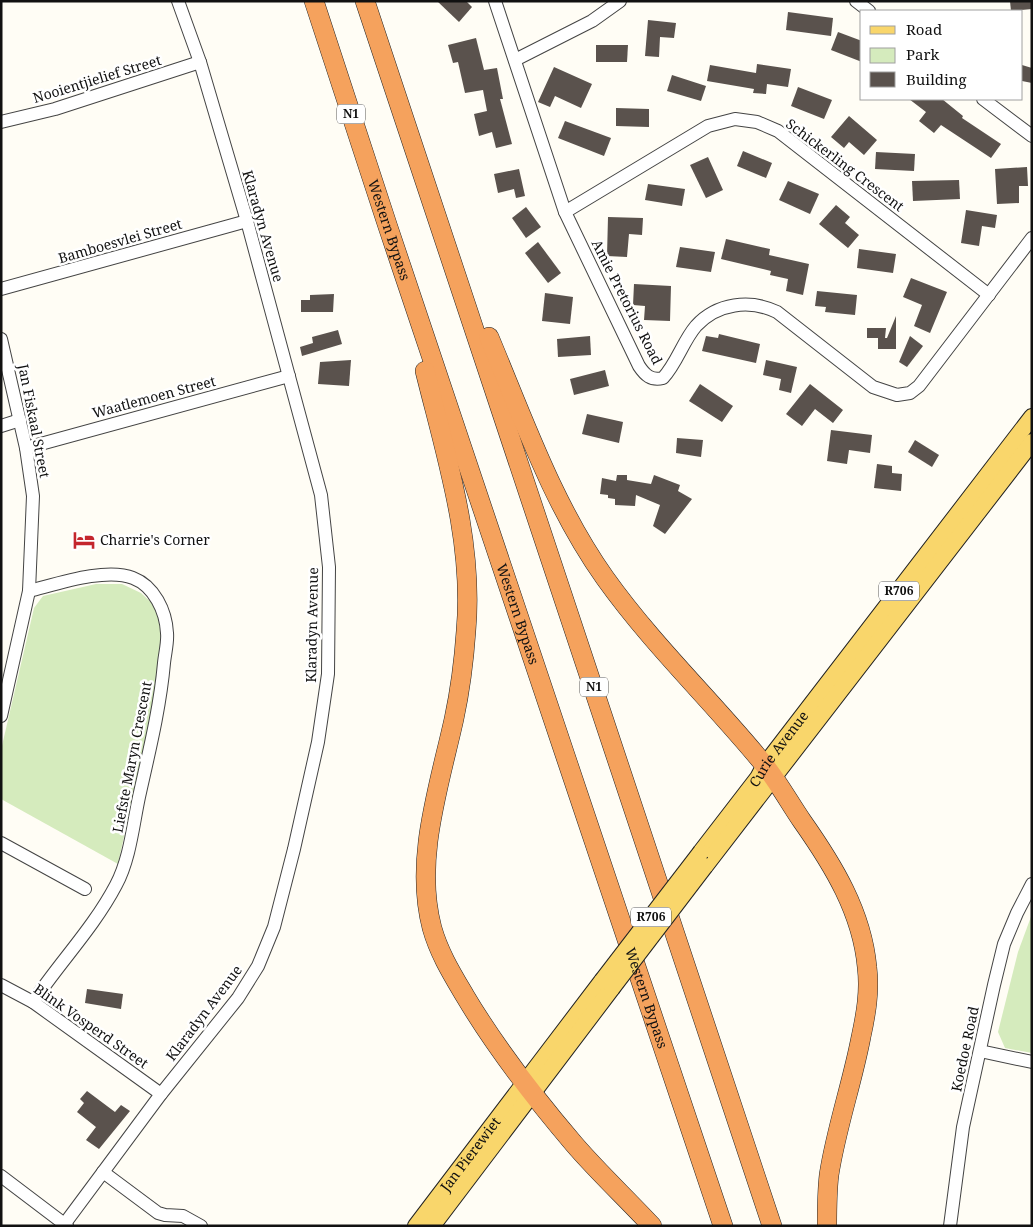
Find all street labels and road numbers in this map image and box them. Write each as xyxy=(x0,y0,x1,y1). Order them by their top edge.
street label: Nooientjielief Street xyxy=(30,50,163,107)
road number: N1 xyxy=(337,105,365,124)
street label: Schickerling Crescent xyxy=(782,114,908,215)
street label: Klaradyn Avenue xyxy=(238,168,289,284)
street label: Western Bypass xyxy=(364,177,415,283)
street label: Bamboesvlei Street xyxy=(56,214,184,267)
street label: Amie Pretorius Road xyxy=(588,236,667,368)
street label: Jan Fiskaal Street xyxy=(14,361,55,480)
street label: Waatlemoen Street xyxy=(90,371,218,422)
street label: Western Bypass xyxy=(492,561,544,667)
street label: Klaradyn Avenue xyxy=(301,567,322,683)
road number: R706 xyxy=(879,582,919,600)
road number: N1 xyxy=(580,678,608,696)
street label: Liefste Maryn Crescent xyxy=(108,680,156,834)
street label: Curie Avenue xyxy=(744,707,812,791)
road number: R706 xyxy=(631,908,671,926)
street label: Western Bypass xyxy=(621,945,673,1051)
street label: Klaradyn Avenue xyxy=(161,961,246,1065)
street label: Blink Vosperd Street xyxy=(30,979,152,1072)
street label: Koedoe Road xyxy=(946,1004,983,1093)
street label: Jan Pierewiet xyxy=(435,1113,505,1196)

